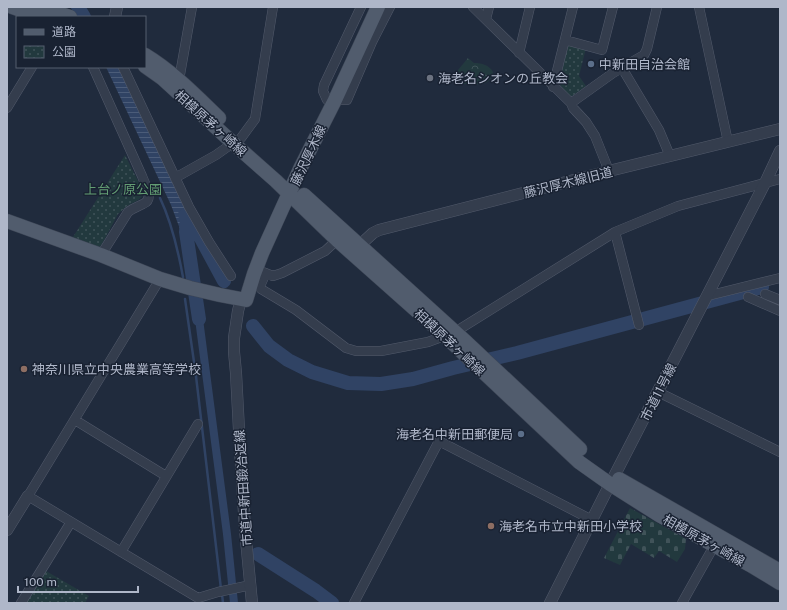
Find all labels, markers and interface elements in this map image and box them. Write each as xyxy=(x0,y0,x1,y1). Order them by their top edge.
legend xyxy=(16,16,146,68)
text: 道路 xyxy=(52,25,76,39)
text: 公園 xyxy=(52,45,76,59)
place label: 中新田自治会館 xyxy=(599,57,690,72)
marker: 中新田自治会館 xyxy=(586,59,596,69)
place label: 海老名シオンの丘教会 xyxy=(438,71,568,86)
marker: 海老名シオンの丘教会 xyxy=(425,73,435,83)
street label: 相模原茅ヶ崎線 xyxy=(172,87,250,159)
street label: 藤沢厚木線 xyxy=(288,123,329,188)
street label: 藤沢厚木線旧道 xyxy=(522,164,614,201)
park label: 上台ノ原公園 xyxy=(84,182,162,197)
street label: 相模原茅ヶ崎線 xyxy=(411,306,488,379)
street label: 市道11号線 xyxy=(638,361,679,424)
place label: 神奈川県立中央農業高等学校 xyxy=(32,362,201,377)
marker: 神奈川県立中央農業高等学校 xyxy=(19,364,29,374)
place label: 海老名中新田郵便局 xyxy=(396,427,513,442)
street label: 市道中新田鍛冶返線 xyxy=(232,429,255,547)
marker: 海老名中新田郵便局 xyxy=(516,429,526,439)
street label: 相模原茅ヶ崎線 xyxy=(660,512,747,569)
place label: 海老名市立中新田小学校 xyxy=(499,519,642,534)
marker: 海老名市立中新田小学校 xyxy=(486,521,496,531)
scale bar xyxy=(18,568,138,594)
text: 100 m xyxy=(24,575,57,589)

